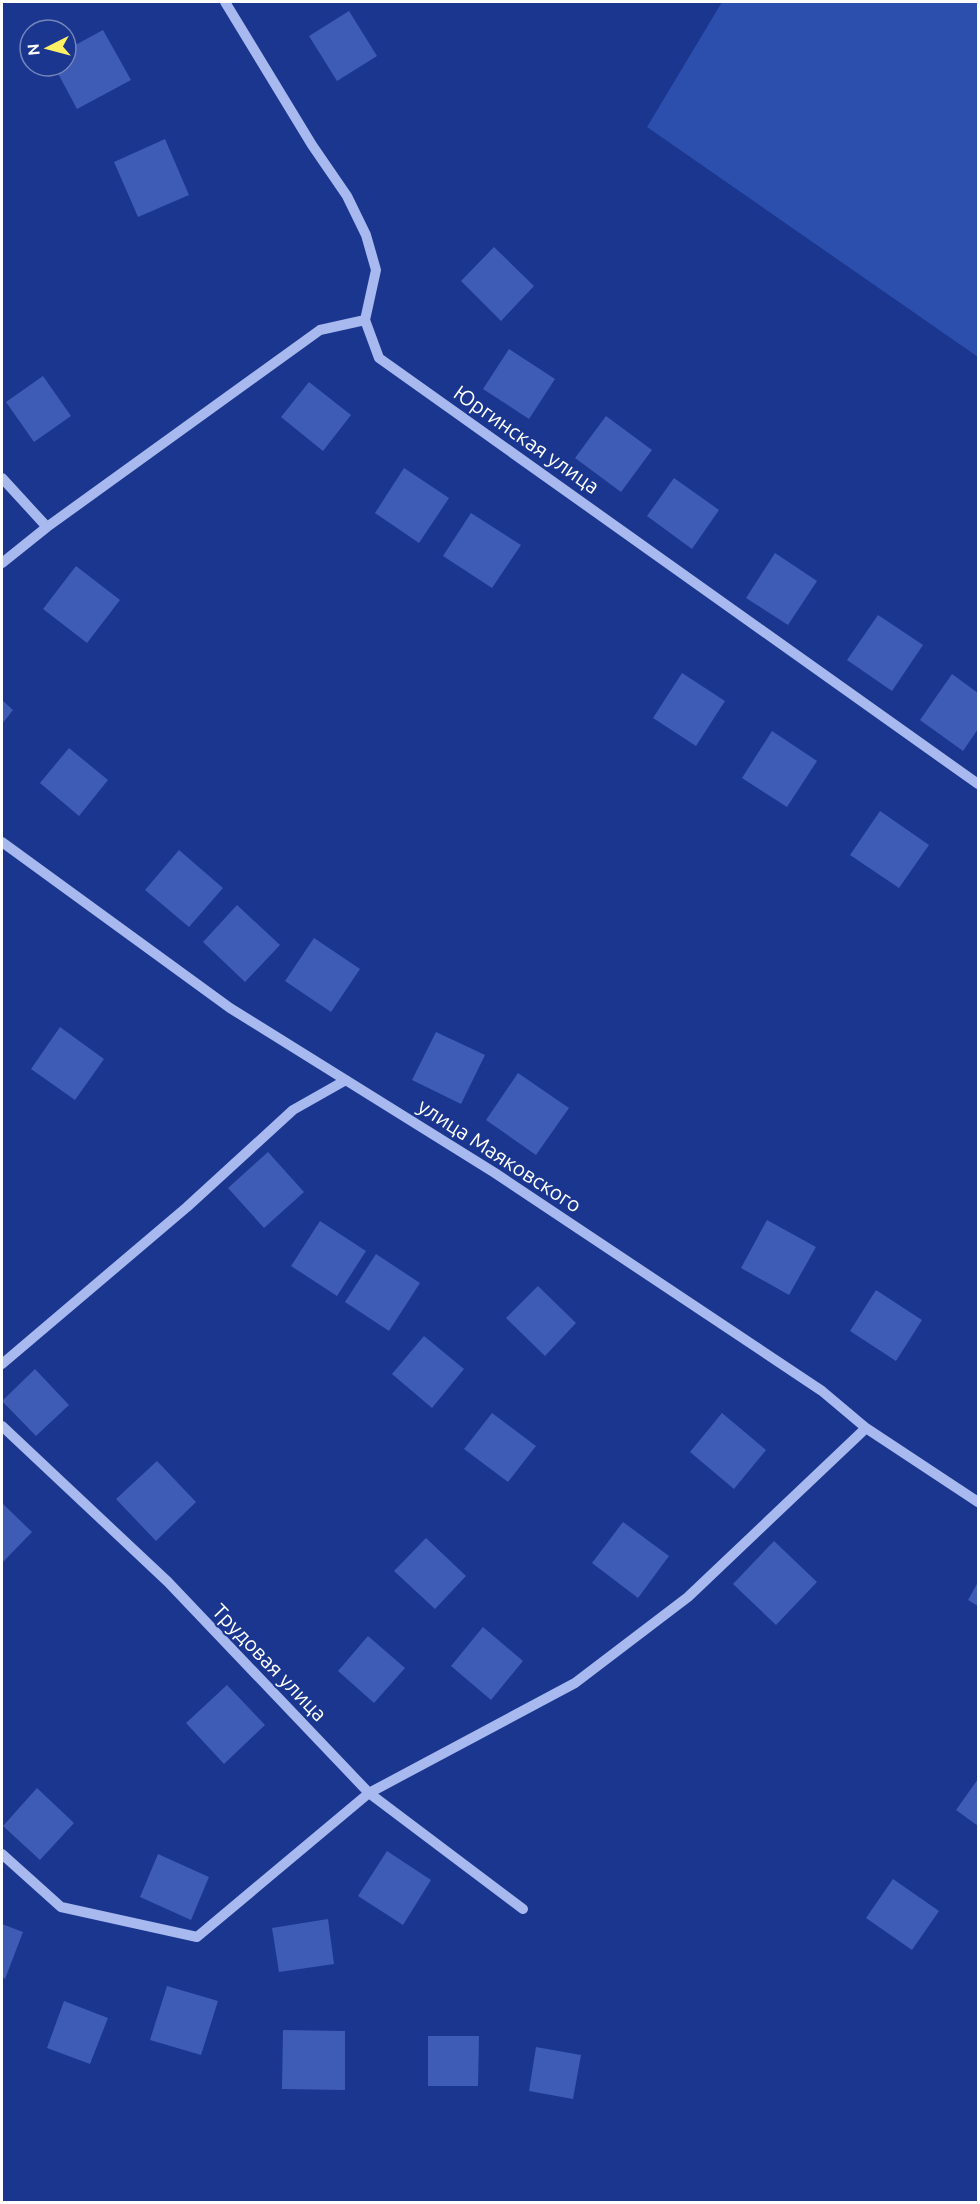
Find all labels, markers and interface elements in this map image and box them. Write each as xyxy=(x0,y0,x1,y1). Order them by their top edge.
north arrow xyxy=(18,18,78,78)
text: N xyxy=(24,43,43,56)
street label: Юргинская улица xyxy=(450,380,604,498)
street label: улица Маяковского xyxy=(414,1093,586,1217)
street label: Трудовая улица xyxy=(208,1598,332,1726)

